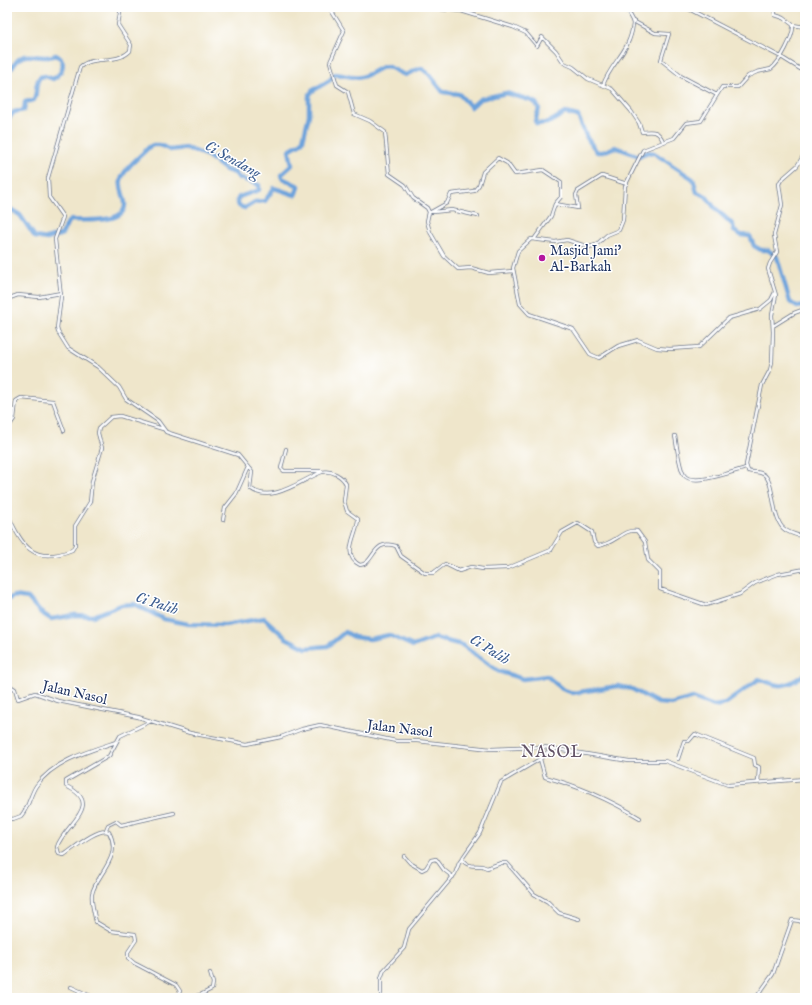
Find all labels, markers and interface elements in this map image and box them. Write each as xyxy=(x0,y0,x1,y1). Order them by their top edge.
water label: Ci Sendang xyxy=(201,136,265,184)
place label: Masjid Jami' Al-Barkah xyxy=(549,242,622,276)
marker: Masjid Jami' Al-Barkah xyxy=(537,253,547,263)
water label: Ci Palih xyxy=(133,588,181,619)
water label: Ci Palih xyxy=(466,630,514,669)
street label: Jalan Nasol xyxy=(39,676,109,709)
street label: Jalan Nasol xyxy=(364,716,434,742)
district label: NASOL xyxy=(521,743,583,763)

